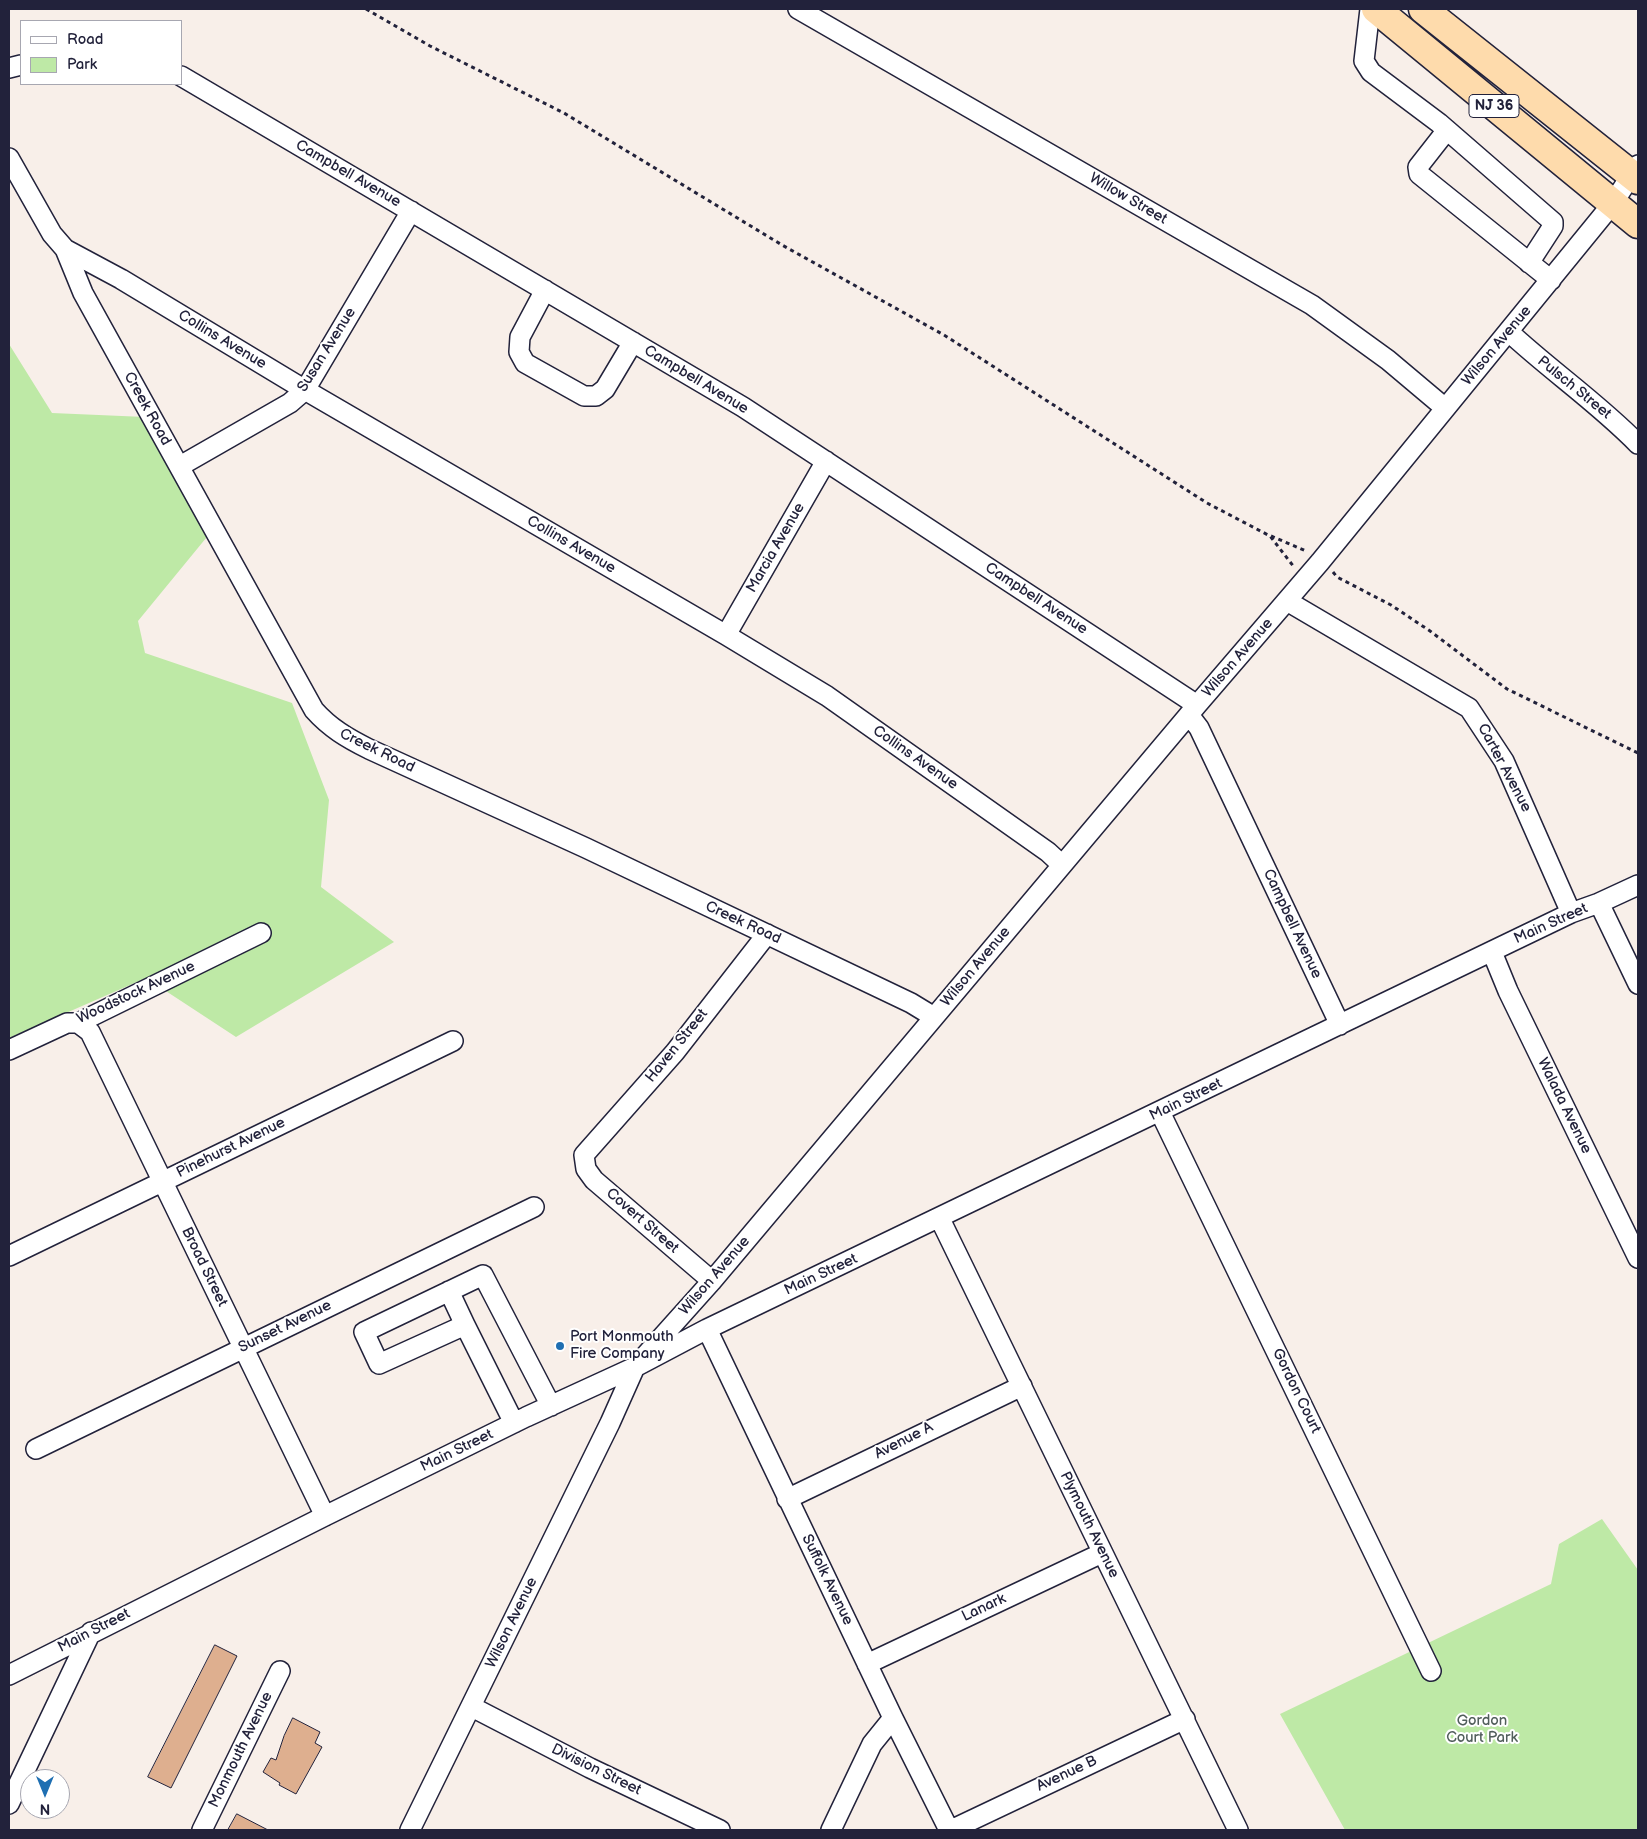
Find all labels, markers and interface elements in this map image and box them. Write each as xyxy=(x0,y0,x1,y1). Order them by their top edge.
legend xyxy=(20,20,182,85)
text: Road xyxy=(67,30,103,49)
text: Park xyxy=(67,55,97,74)
road number: NJ 36 xyxy=(1469,94,1519,118)
street label: Campbell Avenue xyxy=(292,137,404,211)
street label: Willow Street xyxy=(1086,170,1170,228)
street label: Wilson Avenue xyxy=(1458,302,1536,390)
street label: Susan Avenue xyxy=(294,304,360,396)
street label: Collins Avenue xyxy=(175,307,269,373)
street label: Campbell Avenue xyxy=(641,342,751,418)
street label: Pulsch Street xyxy=(1533,353,1615,423)
street label: Creek Road xyxy=(119,369,175,449)
street label: Marcia Avenue xyxy=(743,500,809,596)
street label: Collins Avenue xyxy=(523,512,619,578)
street label: Campbell Avenue xyxy=(981,559,1091,639)
street label: Wilson Avenue xyxy=(1199,615,1277,701)
street label: Carter Avenue xyxy=(1473,721,1535,815)
street label: Collins Avenue xyxy=(869,722,961,794)
street label: Creek Road xyxy=(337,725,417,777)
street label: Campbell Avenue xyxy=(1259,866,1325,982)
street label: Creek Road xyxy=(702,898,784,948)
street label: Main Street xyxy=(1511,900,1591,948)
street label: Wilson Avenue xyxy=(937,923,1015,1011)
street label: Woodstock Avenue xyxy=(74,958,198,1028)
street label: Haven Street xyxy=(642,1006,712,1086)
street label: Walada Avenue xyxy=(1533,1055,1595,1157)
street label: Main Street xyxy=(1147,1075,1225,1125)
street label: Pinehurst Avenue xyxy=(174,1114,288,1182)
street label: Covert Street xyxy=(602,1185,682,1257)
street label: Broad Street xyxy=(177,1224,231,1310)
street label: Wilson Avenue xyxy=(676,1233,754,1319)
street label: Main Street xyxy=(782,1250,860,1300)
street label: Sunset Avenue xyxy=(236,1297,334,1357)
place label: Port Monmouth Fire Company xyxy=(570,1328,674,1363)
marker: Port Monmouth Fire Company xyxy=(554,1340,566,1352)
street label: Gordon Court xyxy=(1268,1346,1324,1436)
street label: Avenue A xyxy=(872,1419,936,1463)
street label: Main Street xyxy=(418,1426,496,1476)
street label: Plymouth Avenue xyxy=(1055,1469,1123,1581)
street label: Suffolk Avenue xyxy=(797,1532,857,1628)
street label: Wilson Avenue xyxy=(482,1575,542,1671)
street label: Lanark xyxy=(959,1590,1009,1626)
street label: Main Street xyxy=(55,1605,133,1657)
street label: Monmouth Avenue xyxy=(205,1689,277,1811)
park label: Gordon Court Park xyxy=(1446,1712,1518,1747)
street label: Division Street xyxy=(548,1740,644,1800)
street label: Avenue B xyxy=(1034,1752,1100,1796)
north arrow xyxy=(20,1769,70,1819)
text: N xyxy=(40,1800,50,1817)

